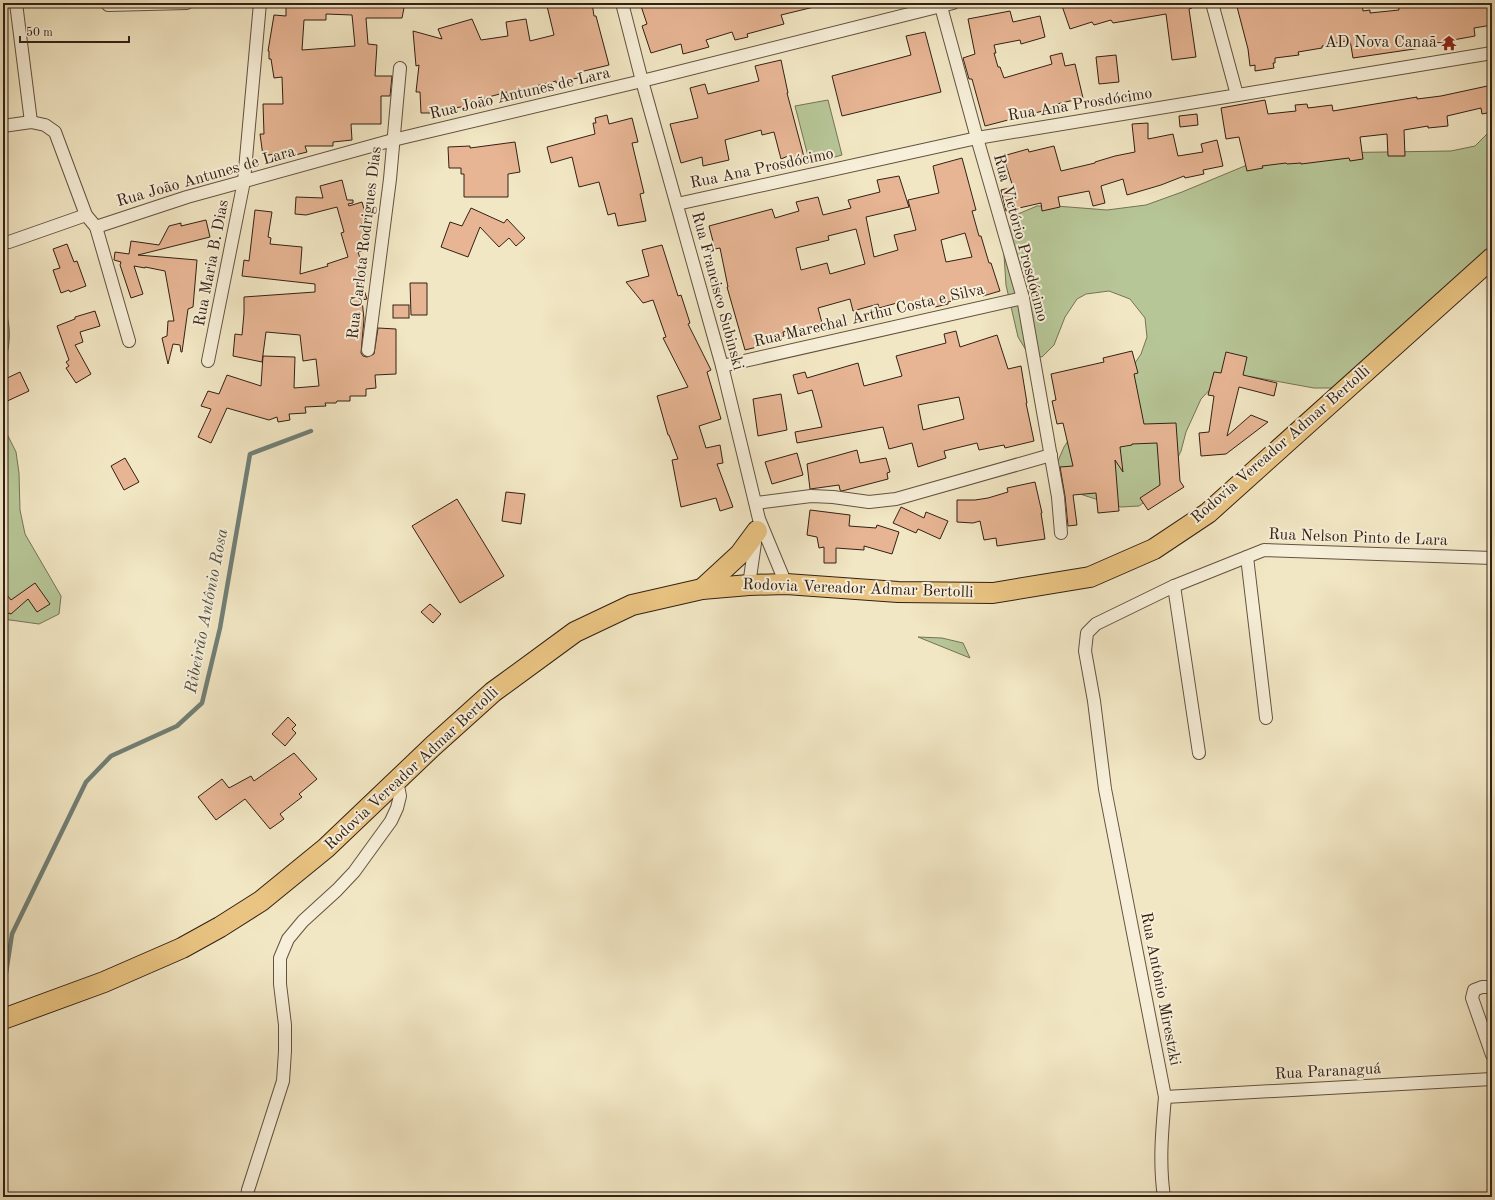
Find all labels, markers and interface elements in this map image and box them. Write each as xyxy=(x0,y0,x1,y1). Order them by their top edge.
scale bar xyxy=(20,18,129,44)
text: 50 m xyxy=(26,26,53,39)
temple icon: AD Nova Canaã xyxy=(1440,34,1458,52)
place label: AD Nova Canaã xyxy=(1325,35,1437,51)
street label: Rua João Antunes de Lara xyxy=(428,65,612,123)
street label: Rua Ana Prosdócimo xyxy=(1007,86,1153,124)
street label: Rua João Antunes de Lara xyxy=(115,144,297,210)
street label: Rua Carlota Rodrigues Dias xyxy=(345,146,385,340)
street label: Rua Ana Prosdócimo xyxy=(689,146,835,192)
street label: Rua Victório Prosdócimo xyxy=(990,153,1050,324)
street label: Rua Maria B. Dias xyxy=(192,198,232,328)
street label: Rua Francisco Subinski xyxy=(688,210,746,372)
street label: Rua Marechal Arthu Costa e Silva xyxy=(752,282,986,350)
street label: Rodovia Vereador Admar Bertolli xyxy=(1189,363,1373,527)
water label: Ribeirão Antônio Rosa xyxy=(182,527,231,696)
street label: Rua Nelson Pinto de Lara xyxy=(1268,527,1448,549)
street label: Rodovia Vereador Admar Bertolli xyxy=(742,577,974,601)
street label: Rodovia Vereador Admar Bertolli xyxy=(322,684,502,854)
street label: Rua Antônio Mirestzki xyxy=(1137,911,1183,1067)
street label: Rua Paranaguá xyxy=(1274,1061,1382,1083)

